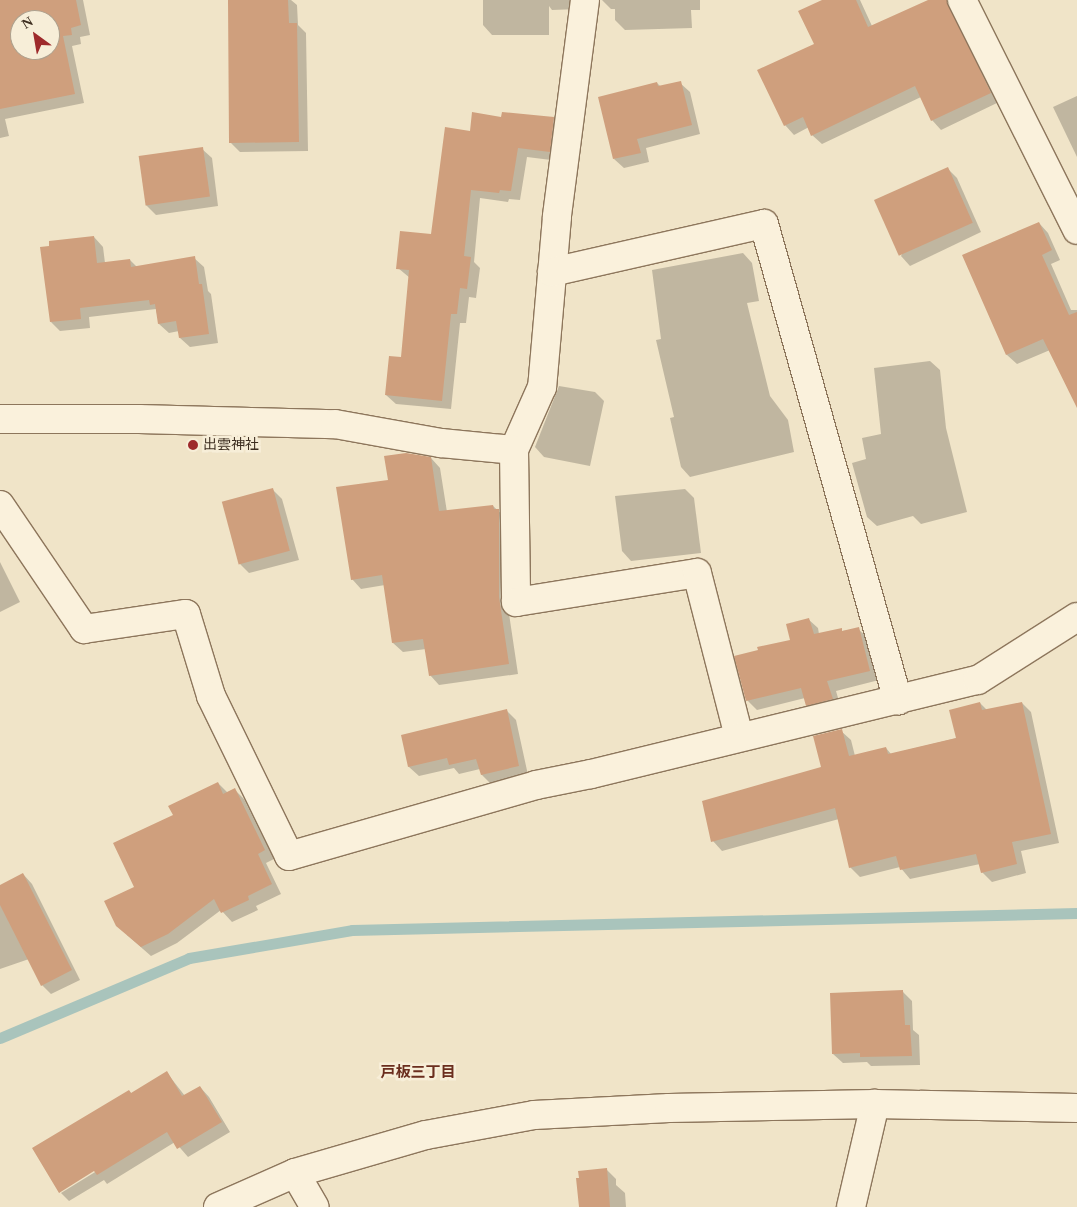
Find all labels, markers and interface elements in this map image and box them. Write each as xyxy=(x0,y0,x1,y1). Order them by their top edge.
north arrow xyxy=(10,10,60,60)
text: N xyxy=(19,14,36,32)
place label: 出雲神社 xyxy=(203,437,259,453)
marker: 出雲神社 xyxy=(187,439,199,451)
district label: 戸板三丁目 xyxy=(381,1064,455,1082)

